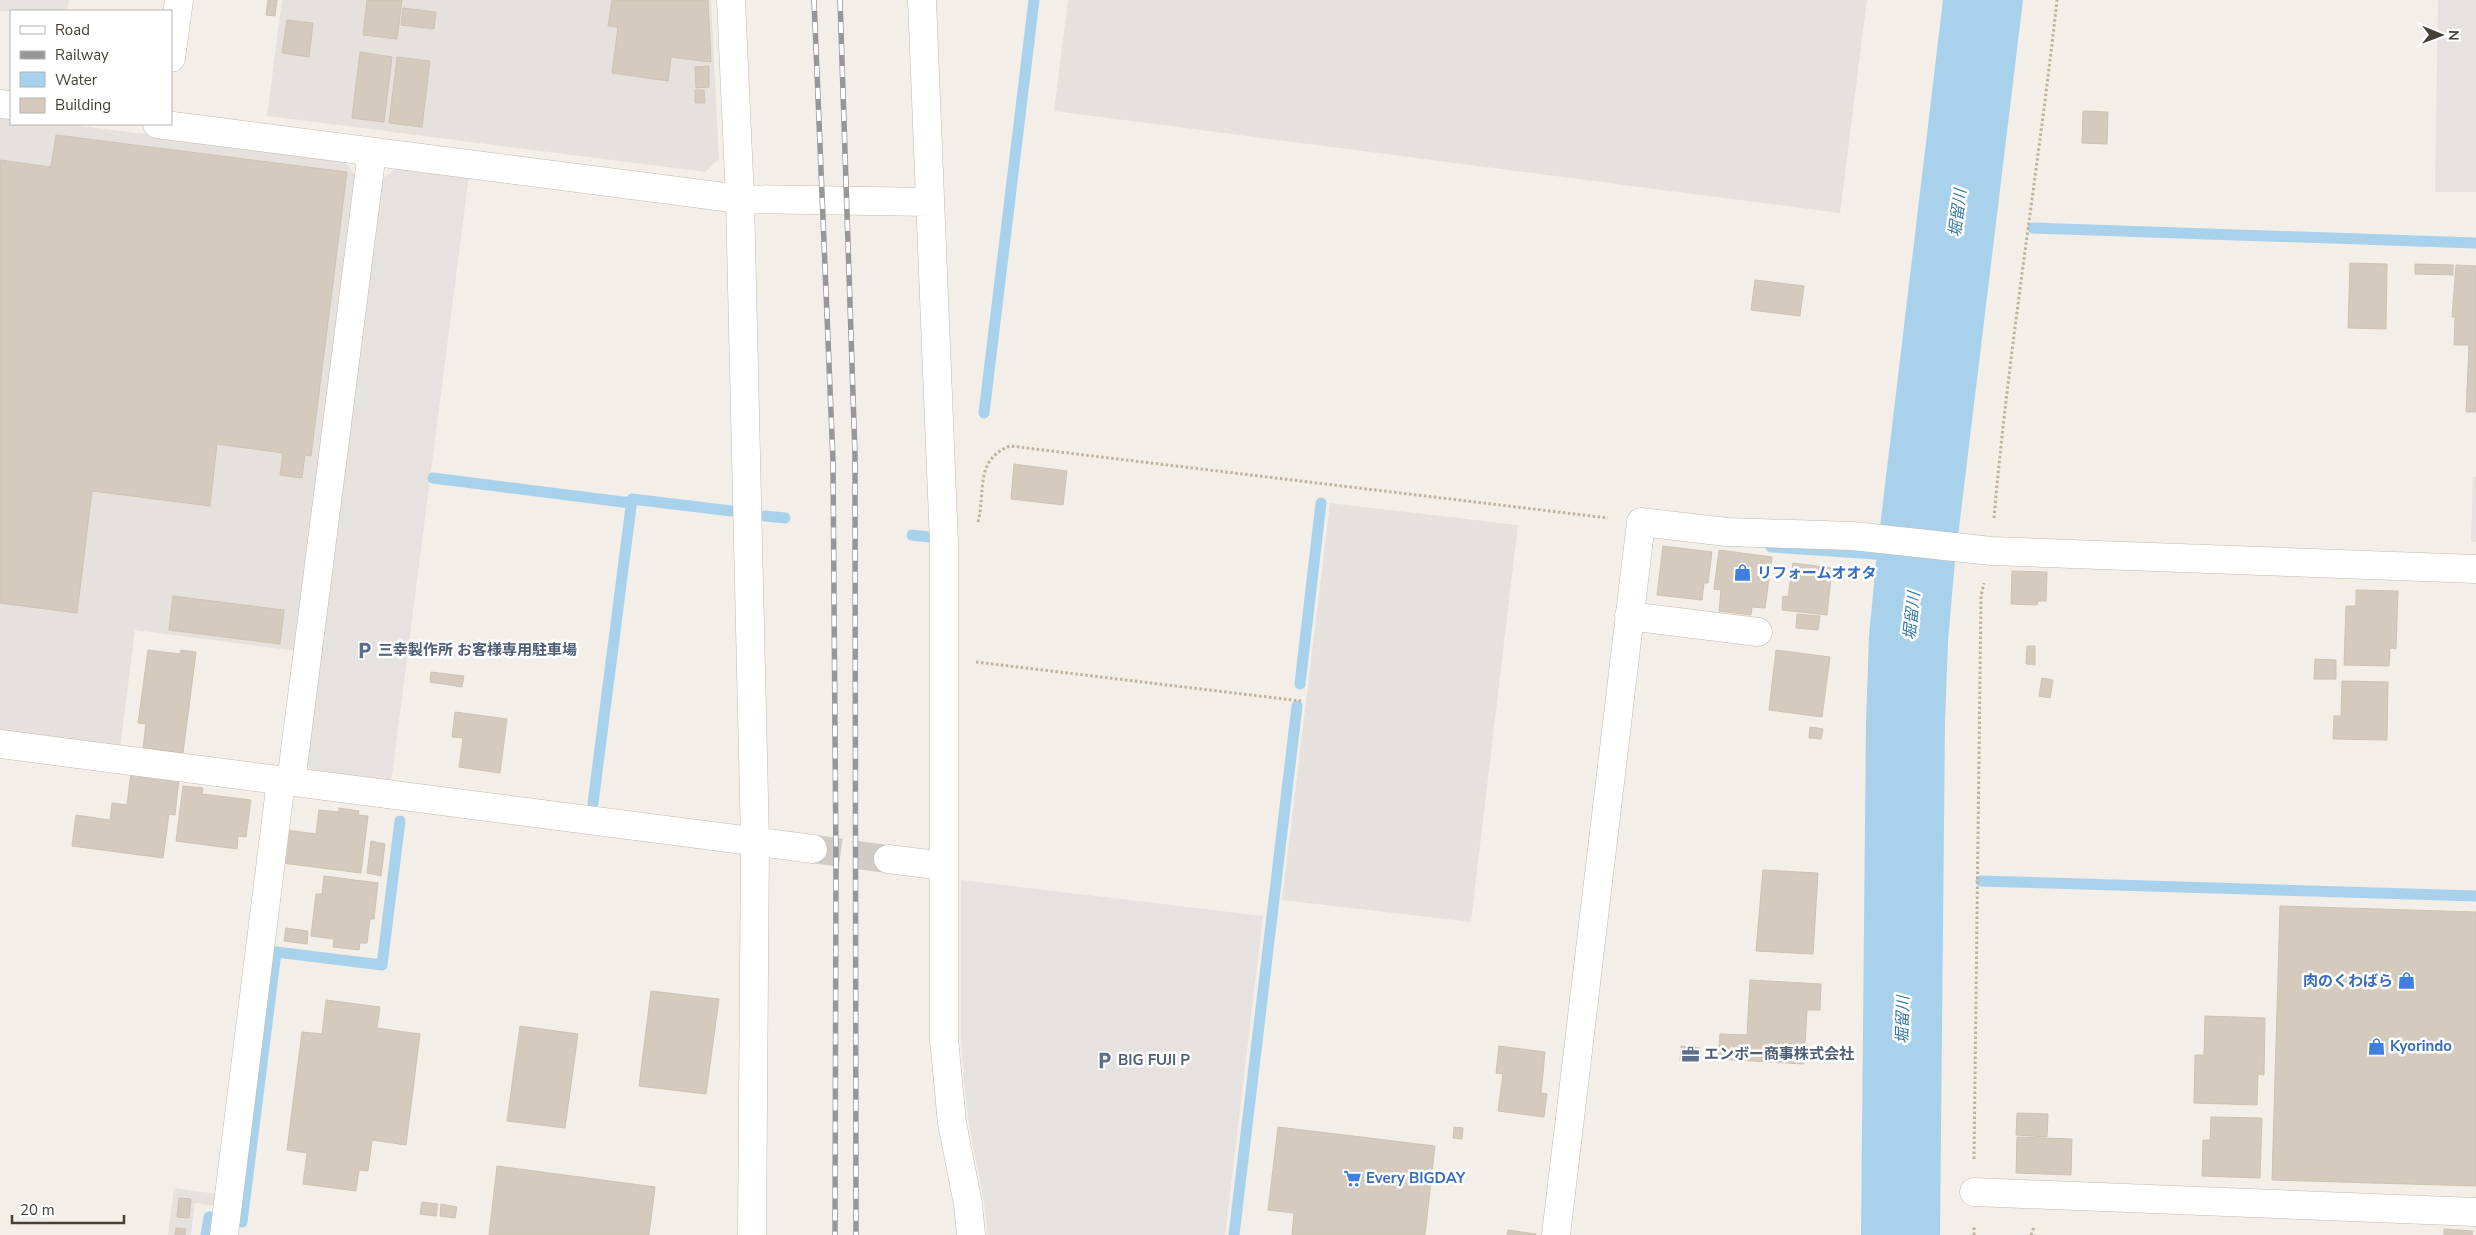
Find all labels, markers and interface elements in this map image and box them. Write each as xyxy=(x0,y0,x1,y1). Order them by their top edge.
legend xyxy=(10,10,172,125)
north arrow xyxy=(2416,10,2466,60)
text: Road xyxy=(55,20,90,40)
text: N xyxy=(2444,30,2463,41)
text: Railway xyxy=(55,45,109,65)
text: Water xyxy=(55,70,98,90)
text: Building xyxy=(55,95,111,115)
water label: 堀留川 xyxy=(1944,186,1972,238)
shop icon: リフォームオオタ xyxy=(1733,563,1753,583)
place label: リフォームオオタ xyxy=(1757,563,1877,583)
water label: 堀留川 xyxy=(1899,589,1926,641)
parking icon: 三幸製作所 お客様専用駐車場 xyxy=(354,640,374,660)
place label: 三幸製作所 お客様専用駐車場 xyxy=(378,640,577,660)
place label: 肉のくわばら xyxy=(2303,971,2393,991)
shop icon: 肉のくわばら xyxy=(2397,971,2417,991)
water label: 堀留川 xyxy=(1892,994,1914,1044)
shop icon: Kyorindo xyxy=(2366,1036,2386,1056)
place label: Kyorindo xyxy=(2390,1036,2452,1056)
office icon: エンボー商事株式会社 xyxy=(1680,1044,1700,1064)
place label: エンボー商事株式会社 xyxy=(1704,1044,1854,1064)
parking icon: BIG FUJI P xyxy=(1094,1050,1114,1070)
place label: BIG FUJI P xyxy=(1118,1050,1190,1070)
supermarket icon: Every BIGDAY xyxy=(1342,1168,1362,1188)
place label: Every BIGDAY xyxy=(1366,1168,1466,1188)
scale bar xyxy=(12,1192,125,1224)
text: 20 m xyxy=(20,1200,55,1220)

